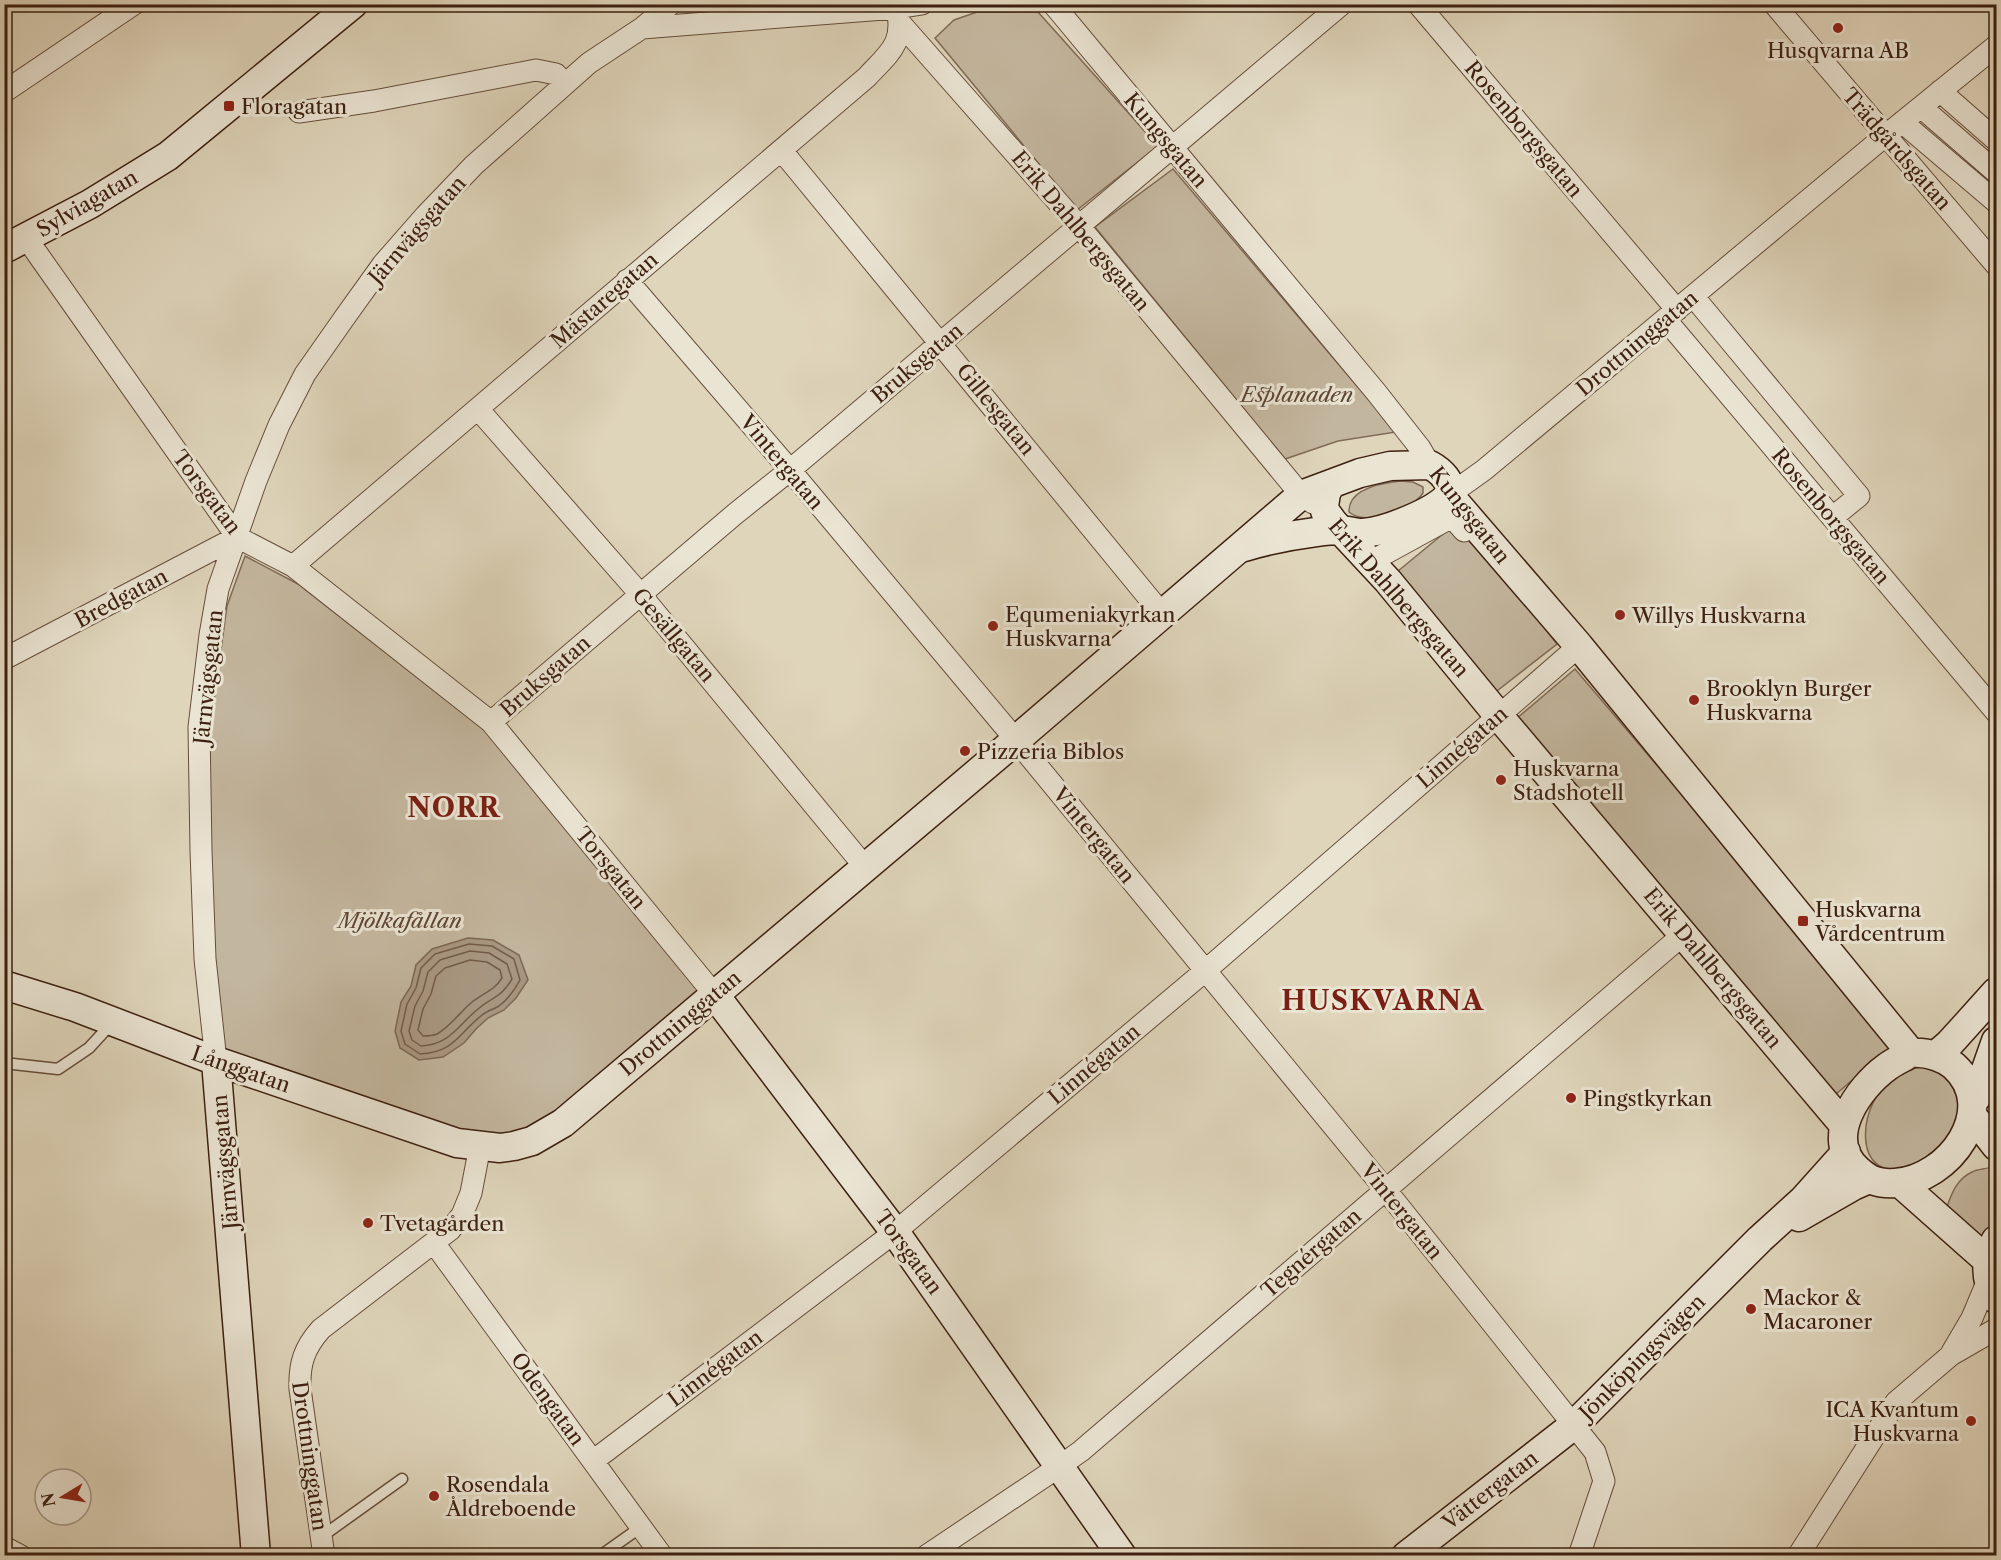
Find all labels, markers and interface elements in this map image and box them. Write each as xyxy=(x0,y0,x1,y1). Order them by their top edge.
marker: Husqvarna AB xyxy=(1831,21,1845,35)
place label: Husqvarna AB xyxy=(1767,38,1909,63)
street label: Rosenborgsgatan xyxy=(1460,56,1588,202)
street label: Trädgårdsgatan xyxy=(1837,83,1957,215)
street label: Kungsgatan xyxy=(1119,87,1213,193)
place label: Floragatan xyxy=(241,94,347,119)
marker: Floragatan xyxy=(222,99,236,113)
street label: Erik Dahlbergsgatan xyxy=(1007,146,1155,316)
street label: Sylviagatan xyxy=(32,164,142,242)
street label: Järnvägsgatan xyxy=(361,171,471,292)
street label: Mästaregatan xyxy=(545,247,663,353)
street label: Drottninggatan xyxy=(1571,285,1703,401)
street label: Bruksgatan xyxy=(866,318,968,408)
street label: Gillesgatan xyxy=(952,358,1040,460)
park label: Esplanaden xyxy=(1239,382,1353,407)
street label: Vintergatan xyxy=(734,409,829,515)
street label: Rosenborgsgatan xyxy=(1767,443,1895,589)
street label: Torsgatan xyxy=(167,445,247,539)
street label: Kungsgatan xyxy=(1424,461,1516,569)
street label: Erik Dahlbergsgatan xyxy=(1323,514,1475,682)
street label: Bredgatan xyxy=(70,563,172,633)
street label: Gesällgatan xyxy=(627,583,721,687)
place label: Equmeniakyrkan Huskvarna xyxy=(1005,602,1175,651)
place label: Willys Huskvarna xyxy=(1631,603,1807,628)
street label: Järnvägsgatan xyxy=(188,608,228,749)
marker: Willys Huskvarna xyxy=(1613,608,1627,622)
marker: Equmeniakyrkan Huskvarna xyxy=(986,619,1000,633)
street label: Bruksgatan xyxy=(495,630,595,722)
place label: Brooklyn Burger Huskvarna xyxy=(1706,676,1872,725)
marker: Brooklyn Burger Huskvarna xyxy=(1687,693,1701,707)
street label: Linnégatan xyxy=(1412,701,1512,793)
place label: Pizzeria Biblos xyxy=(977,739,1124,764)
marker: Pizzeria Biblos xyxy=(958,744,972,758)
place label: Huskvarna Stadshotell xyxy=(1513,756,1624,805)
marker: Huskvarna Stadshotell xyxy=(1494,773,1508,787)
street label: Vintergatan xyxy=(1047,781,1140,888)
district label: NORR xyxy=(407,791,501,824)
street label: Torsgatan xyxy=(570,822,652,914)
street label: Erik Dahlbergsgatan xyxy=(1639,883,1787,1053)
place label: Huskvarna Vårdcentrum xyxy=(1814,897,1946,946)
park label: Mjölkafållan xyxy=(335,908,462,933)
marker: Huskvarna Vårdcentrum xyxy=(1796,914,1810,928)
street label: Drottninggatan xyxy=(614,965,746,1081)
district label: HUSKVARNA xyxy=(1281,984,1485,1017)
street label: Linnégatan xyxy=(1043,1018,1145,1110)
street label: Långgatan xyxy=(188,1040,294,1098)
place label: Pingstkyrkan xyxy=(1583,1086,1712,1111)
marker: Pingstkyrkan xyxy=(1564,1091,1578,1105)
street label: Järnvägsgatan xyxy=(207,1093,244,1234)
street label: Vintergatan xyxy=(1355,1157,1448,1264)
street label: Tegnérgatan xyxy=(1256,1203,1366,1303)
street label: Torsgatan xyxy=(870,1205,948,1299)
place label: Tvetagården xyxy=(380,1211,504,1236)
marker: Tvetagården xyxy=(361,1216,375,1230)
place label: Mackor & Macaroner xyxy=(1763,1285,1873,1334)
street label: Jönköpingsvägen xyxy=(1572,1289,1710,1427)
marker: Mackor & Macaroner xyxy=(1744,1302,1758,1316)
street label: Linnégatan xyxy=(663,1324,767,1412)
street label: Odengatan xyxy=(506,1348,590,1450)
street label: Drottninggatan xyxy=(287,1380,333,1532)
place label: ICA Kvantum Huskvarna xyxy=(1825,1397,1960,1446)
marker: ICA Kvantum Huskvarna xyxy=(1964,1414,1978,1428)
street label: Vättergatan xyxy=(1437,1445,1543,1536)
north arrow xyxy=(33,1467,93,1527)
place label: Rosendala Åldreboende xyxy=(445,1472,576,1521)
marker: Rosendala Åldreboende xyxy=(427,1489,441,1503)
text: N xyxy=(37,1491,59,1509)

